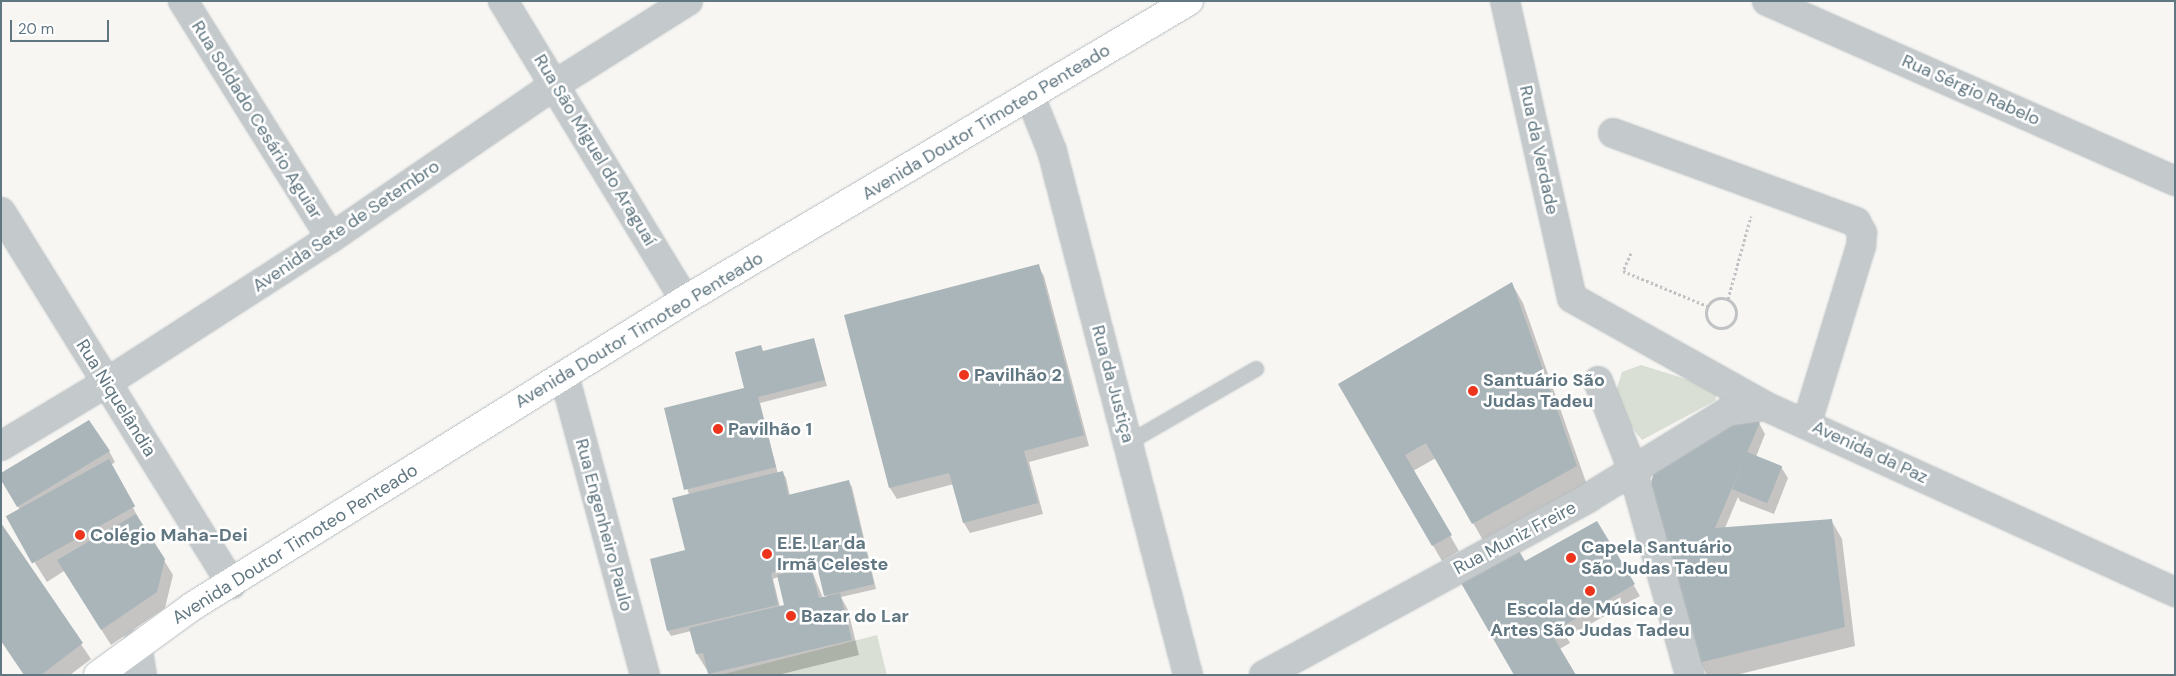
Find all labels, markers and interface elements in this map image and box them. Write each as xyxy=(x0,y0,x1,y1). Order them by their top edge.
scale bar xyxy=(12,10,111,42)
street label: Rua Soldado Cesário Aguiar xyxy=(187,17,327,223)
text: 20 m xyxy=(18,19,54,39)
street label: Avenida Doutor Timoteo Penteado xyxy=(858,39,1114,205)
street label: Rua São Miguel do Araguaí xyxy=(529,50,661,250)
street label: Rua Sérgio Rabelo xyxy=(1899,50,2043,130)
street label: Rua da Verdade xyxy=(1515,83,1563,217)
street label: Avenida Sete de Setembro xyxy=(248,155,444,297)
street label: Avenida Doutor Timoteo Penteado xyxy=(511,247,767,413)
street label: Rua da Justiça xyxy=(1087,323,1139,445)
street label: Rua Niquelândia xyxy=(71,336,161,460)
place label: Pavilhão 2 xyxy=(974,364,1062,386)
marker: Pavilhão 2 xyxy=(958,369,970,381)
place label: Santuário São Judas Tadeu xyxy=(1483,370,1605,412)
marker: Santuário São Judas Tadeu xyxy=(1467,385,1479,397)
street label: Avenida da Paz xyxy=(1809,416,1931,488)
place label: Pavilhão 1 xyxy=(728,418,812,440)
marker: Pavilhão 1 xyxy=(712,423,724,435)
street label: Rua Engenheiro Paulo xyxy=(571,436,637,614)
street label: Avenida Doutor Timoteo Penteado xyxy=(168,459,422,629)
street label: Rua Muniz Freire xyxy=(1450,497,1580,579)
place label: Colégio Maha-Dei xyxy=(90,524,248,546)
marker: Colégio Maha-Dei xyxy=(74,529,86,541)
place label: E.E. Lar da Irmã Celeste xyxy=(777,533,888,576)
place label: Capela Santuário São Judas Tadeu xyxy=(1581,537,1732,580)
marker: E.E. Lar da Irmã Celeste xyxy=(761,548,773,560)
marker: Capela Santuário São Judas Tadeu xyxy=(1565,552,1577,564)
marker: Escola de Música e Artes São Judas Tadeu xyxy=(1584,585,1596,597)
place label: Escola de Música e Artes São Judas Tadeu xyxy=(1490,599,1690,642)
place label: Bazar do Lar xyxy=(801,605,909,627)
marker: Bazar do Lar xyxy=(785,610,797,622)

